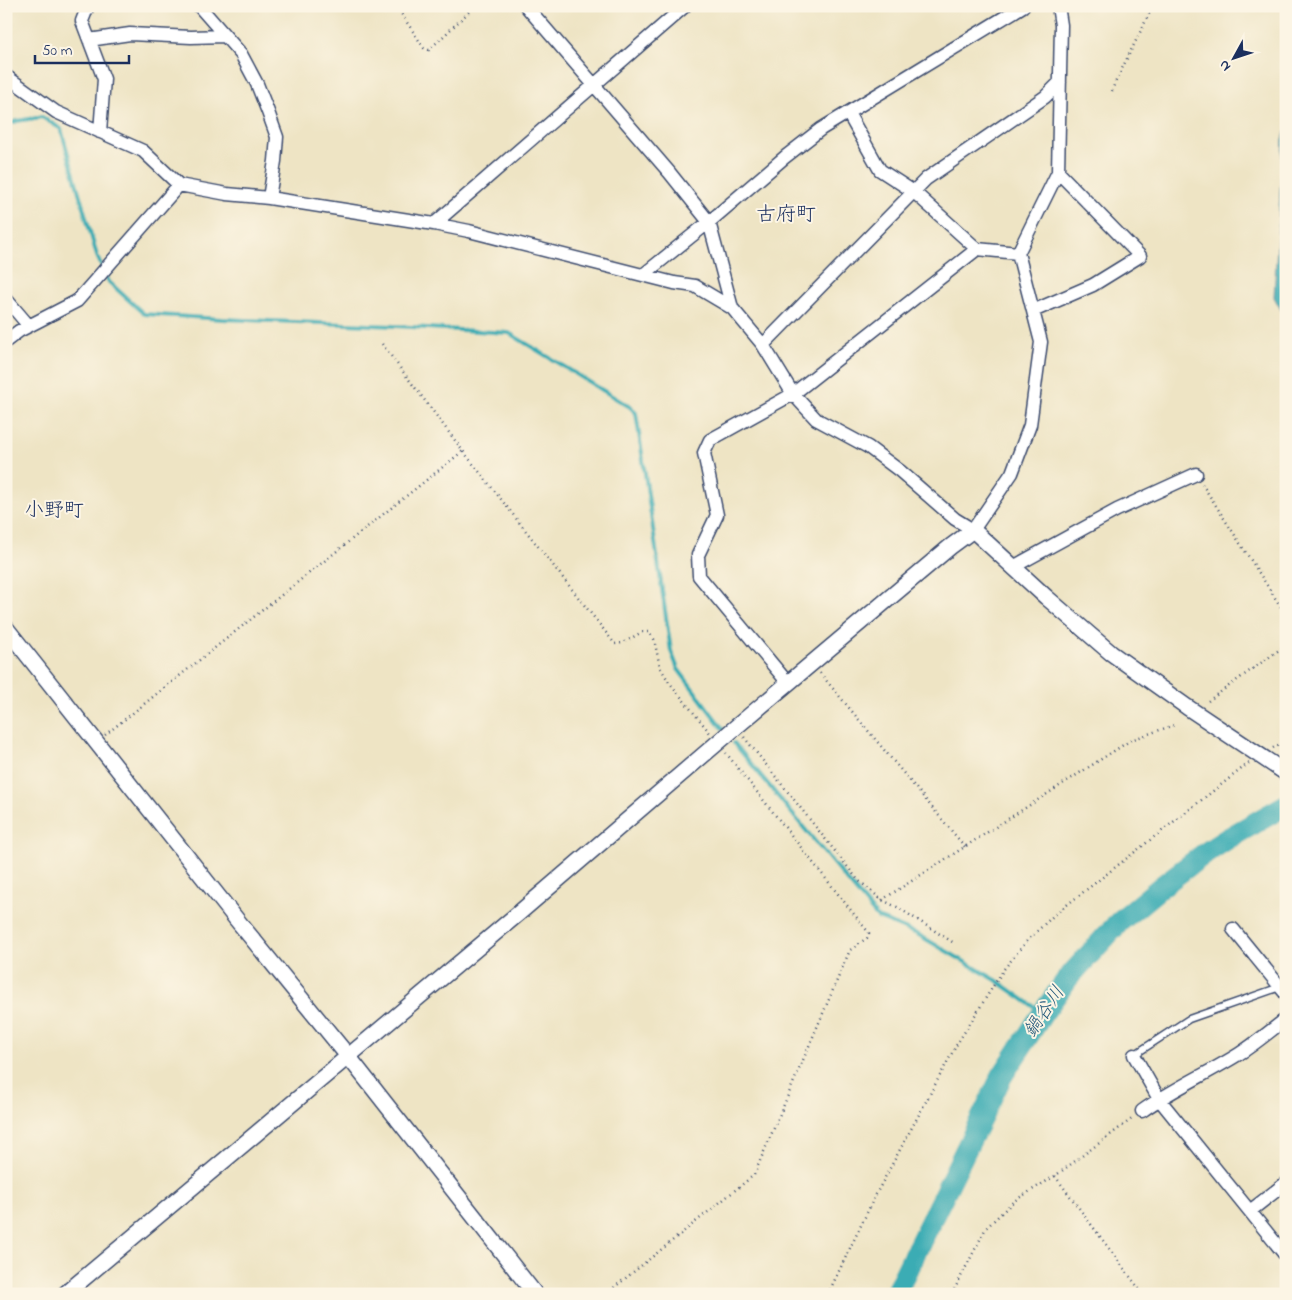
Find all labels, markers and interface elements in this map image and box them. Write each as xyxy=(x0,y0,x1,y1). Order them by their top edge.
scale bar xyxy=(35,32,129,64)
north arrow xyxy=(1210,32,1260,82)
text: 50 m xyxy=(42,40,73,62)
text: N xyxy=(1214,55,1236,76)
district label: 古府町 xyxy=(756,201,816,230)
district label: 小野町 xyxy=(24,497,84,526)
water label: 鍋谷川 xyxy=(1018,981,1072,1043)

